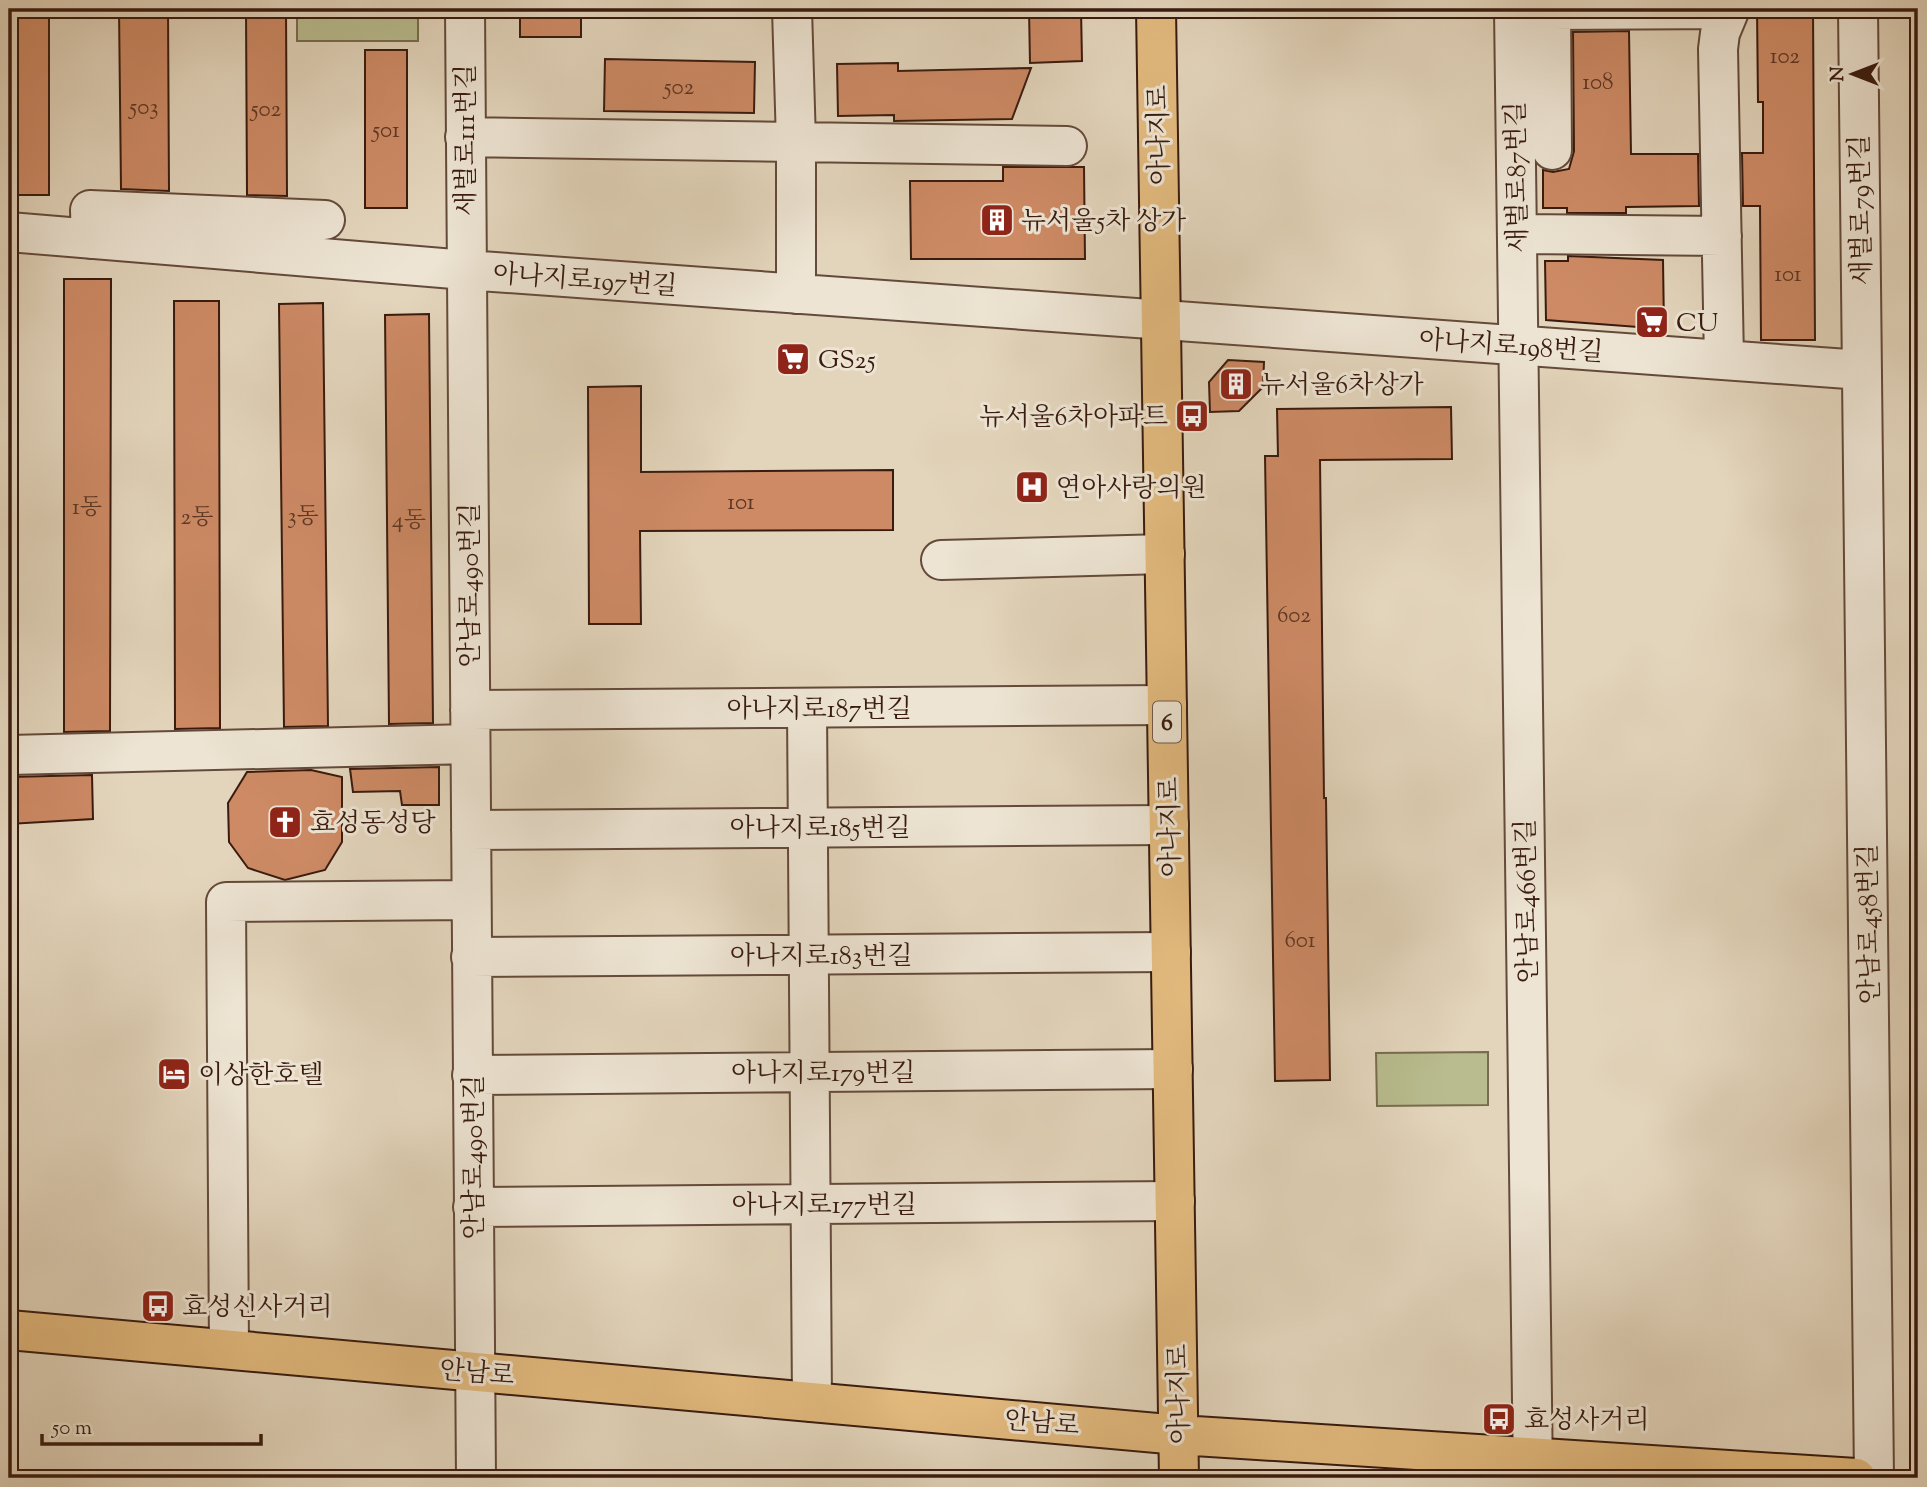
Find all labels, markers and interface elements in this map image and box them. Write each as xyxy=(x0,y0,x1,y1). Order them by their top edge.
north arrow xyxy=(1818,38,1888,108)
house number: 102 xyxy=(1770,41,1800,74)
street label: 새벌로111번길 xyxy=(449,64,486,216)
text: N xyxy=(1825,66,1852,82)
house number: 108 xyxy=(1582,67,1614,100)
house number: 502 xyxy=(662,72,695,105)
street label: 아나지로 xyxy=(1141,84,1180,186)
house number: 503 xyxy=(127,92,159,125)
house number: 502 xyxy=(249,94,282,127)
street label: 새벌로87번길 xyxy=(1499,101,1538,253)
house number: 501 xyxy=(370,115,400,148)
street label: 새벌로79번길 xyxy=(1843,134,1882,286)
building icon: 뉴서울5차 상가 xyxy=(978,201,1016,239)
place label: 뉴서울5차 상가 xyxy=(1021,204,1186,241)
street label: 아나지로197번길 xyxy=(491,257,678,306)
house number: 101 xyxy=(1774,259,1802,292)
supermarket icon: CU xyxy=(1633,303,1671,341)
place label: CU xyxy=(1676,306,1718,343)
street label: 아나지로198번길 xyxy=(1417,323,1604,372)
supermarket icon: GS25 xyxy=(774,340,812,378)
place label: GS25 xyxy=(818,343,876,380)
building icon: 뉴서울6차상가 xyxy=(1217,365,1255,403)
place label: 뉴서울6차상가 xyxy=(1260,368,1424,405)
bus stop icon: 뉴서울6차아파트 xyxy=(1173,397,1211,435)
place label: 뉴서울6차아파트 xyxy=(979,400,1168,437)
hospital icon: 연아사랑의원 xyxy=(1013,468,1051,506)
place label: 연아사랑의원 xyxy=(1056,471,1207,508)
house number: 101 xyxy=(727,487,755,520)
house number: 1동 xyxy=(72,492,102,525)
house number: 3동 xyxy=(287,501,319,534)
house number: 2동 xyxy=(181,502,213,535)
street label: 안남로490번길 xyxy=(453,503,490,667)
house number: 4동 xyxy=(392,505,426,538)
house number: 602 xyxy=(1277,600,1311,633)
street label: 아나지로187번길 xyxy=(726,692,912,729)
road number: 6 xyxy=(1153,702,1181,742)
street label: 아나지로 xyxy=(1152,776,1191,878)
church icon: 효성동성당 xyxy=(266,803,304,841)
place label: 효성동성당 xyxy=(310,806,436,843)
street label: 아나지로185번길 xyxy=(729,811,911,848)
street label: 안남로466번길 xyxy=(1509,818,1548,983)
street label: 안남로458번길 xyxy=(1851,843,1890,1005)
house number: 601 xyxy=(1284,925,1316,958)
street label: 아나지로183번길 xyxy=(729,939,913,976)
hotel icon: 이상한호텔 xyxy=(155,1055,193,1093)
street label: 아나지로179번길 xyxy=(731,1056,915,1093)
place label: 이상한호텔 xyxy=(198,1058,324,1095)
street label: 안남로490번길 xyxy=(457,1075,494,1239)
street label: 아나지로177번길 xyxy=(731,1188,917,1225)
bus stop icon: 효성신사거리 xyxy=(139,1287,177,1325)
place label: 효성신사거리 xyxy=(182,1290,333,1327)
street label: 아나지로 xyxy=(1161,1343,1200,1445)
street label: 안남로 xyxy=(438,1353,516,1396)
bus stop icon: 효성사거리 xyxy=(1480,1400,1518,1438)
scale bar xyxy=(42,1403,261,1447)
street label: 안남로 xyxy=(1003,1403,1081,1446)
place label: 효성사거리 xyxy=(1524,1403,1650,1440)
text: 50 m xyxy=(51,1414,92,1444)

